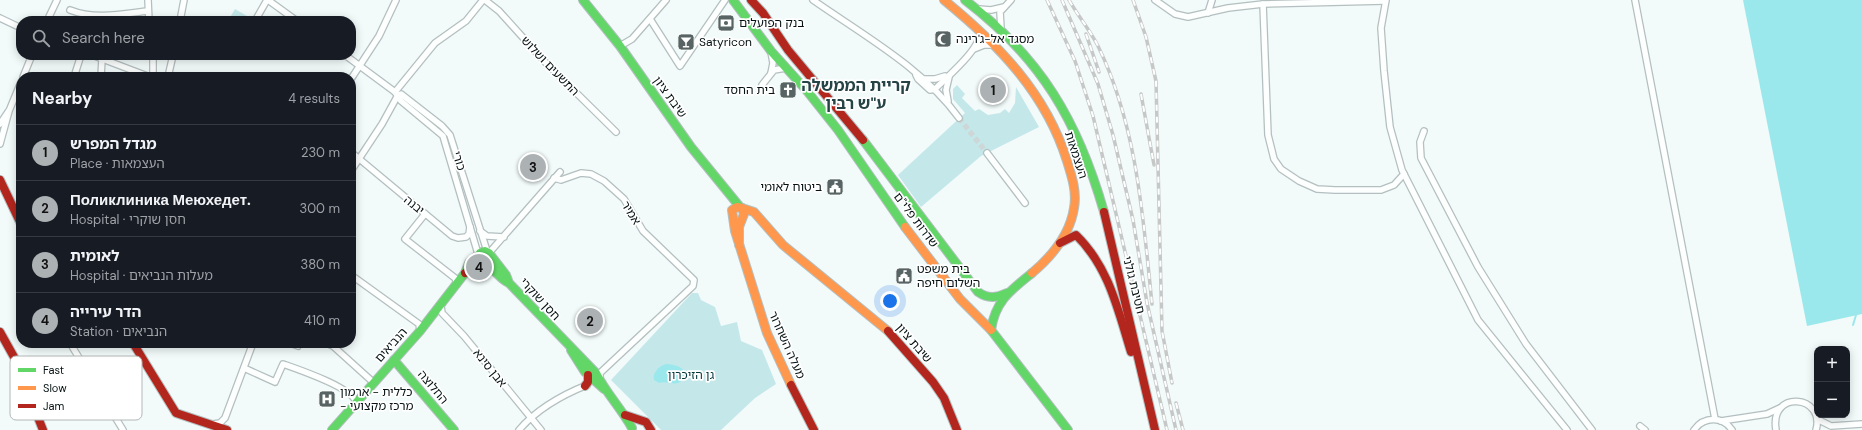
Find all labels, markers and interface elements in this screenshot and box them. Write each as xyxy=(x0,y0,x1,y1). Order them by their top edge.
bank icon: בנק הפועלים xyxy=(716,13,736,33)
place label: בנק הפועלים xyxy=(739,15,804,31)
search box xyxy=(16,16,356,60)
icon: search xyxy=(30,27,52,49)
text: Search here xyxy=(62,28,145,48)
mosque icon: מסגד אל-ג'רינה xyxy=(933,29,953,49)
place label: מסגד אל-ג'רינה xyxy=(956,31,1034,47)
bar icon: Satyricon xyxy=(676,32,696,52)
street label: התשעים ושלוש xyxy=(518,33,582,99)
place label: Satyricon xyxy=(699,34,752,50)
street label: שיבת ציון xyxy=(650,73,690,121)
district label: קריית הממשלה ע"ש רבין xyxy=(801,75,911,114)
pin: 1 xyxy=(980,75,1006,105)
church icon: בית החסד xyxy=(778,80,798,100)
place label: בית החסד xyxy=(724,82,775,98)
text: Nearby xyxy=(32,87,92,109)
text: 4 results xyxy=(288,90,340,107)
street label: העצמאות xyxy=(1061,129,1091,181)
text: מגדל המפרש xyxy=(70,134,157,154)
text: 1 xyxy=(43,144,47,161)
text: 230 m xyxy=(301,144,340,161)
street label: כורי xyxy=(449,149,469,173)
pin: 3 xyxy=(520,152,546,182)
text: Place · העצמאות xyxy=(70,155,165,172)
public building icon: ביטוח לאומי xyxy=(825,177,845,197)
place label: ביטוח לאומי xyxy=(760,179,822,195)
street label: שדרות פלי"ם xyxy=(890,189,942,251)
text: Поликлиника Меюхедет. xyxy=(70,190,251,210)
street label: יבנה xyxy=(401,192,427,218)
street label: אמיר xyxy=(618,198,645,228)
text: 2 xyxy=(41,200,49,217)
text: 300 m xyxy=(299,200,340,217)
text: Hospital · חסן שוקרי xyxy=(70,211,186,228)
text: לאומית xyxy=(70,246,120,266)
pin: 4 xyxy=(466,252,492,282)
street label: חטיבת גולני xyxy=(1119,254,1149,316)
text: 3 xyxy=(41,256,49,273)
text: 380 m xyxy=(300,256,340,273)
place label: בית משפט השלום חיפה xyxy=(917,261,980,291)
public building icon: בית משפט השלום חיפה xyxy=(894,266,914,286)
text: Hospital · מעלות הנביאים xyxy=(70,267,213,284)
street label: חסן שוקרי xyxy=(516,274,564,324)
your location xyxy=(880,291,900,311)
text: הדר עירייה xyxy=(70,302,141,322)
pin: 2 xyxy=(577,306,603,336)
street label: מעלה השחרור xyxy=(765,309,809,381)
text: 4 xyxy=(41,312,49,329)
text: 410 m xyxy=(304,312,340,329)
street label: שיבת ציון xyxy=(892,320,936,366)
text: Station · הנביאים xyxy=(70,323,167,340)
street label: הנביאים xyxy=(371,324,411,366)
street label: אבן סינא xyxy=(470,345,511,391)
map controls xyxy=(1814,346,1850,418)
button: + xyxy=(1814,346,1850,382)
legend xyxy=(10,356,142,420)
text: Fast xyxy=(43,363,64,377)
street label: החלוצה xyxy=(414,367,452,407)
park label: גן הזיכרון xyxy=(668,367,715,383)
text: Slow xyxy=(43,381,67,395)
button: − xyxy=(1814,382,1850,418)
place label: כללית - ארמון - מרכז מקצועי xyxy=(340,384,413,414)
hospital icon: כללית - ארמון - מרכז מקצועי xyxy=(317,389,337,409)
text: Jam xyxy=(43,399,64,413)

